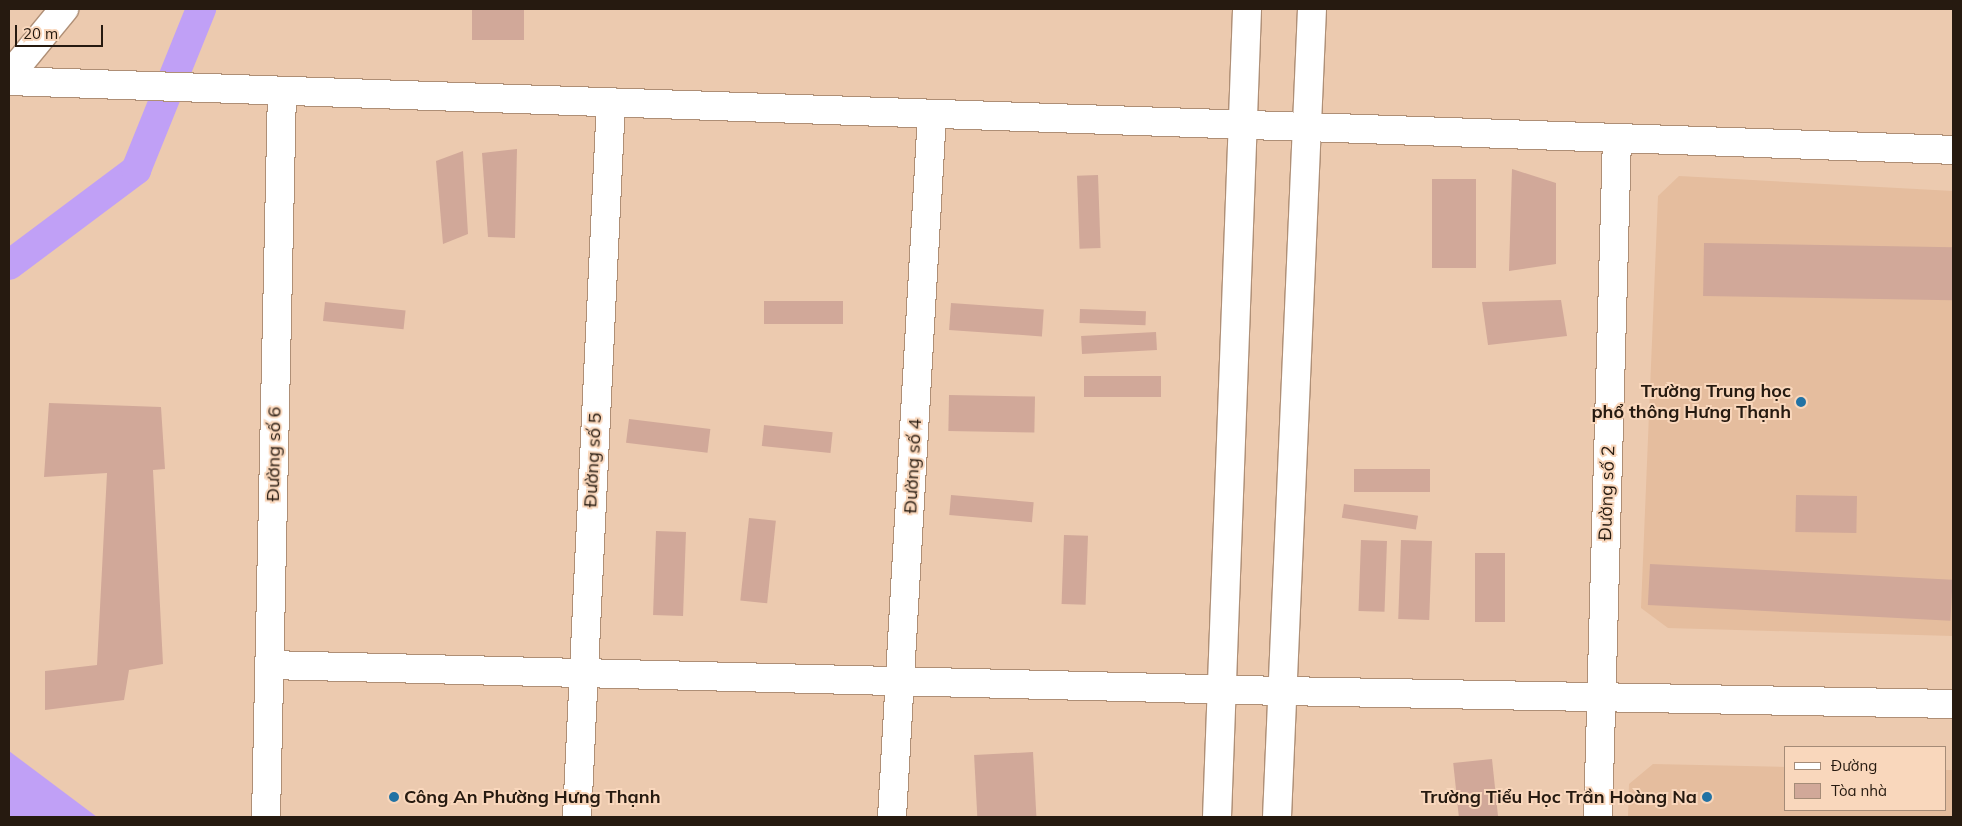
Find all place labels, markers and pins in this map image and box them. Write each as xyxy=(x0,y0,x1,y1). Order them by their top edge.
place label: Trường Trung học phổ thông Hưng Thạnh xyxy=(1591,381,1791,424)
marker: Trường Trung học phổ thông Hưng Thạnh xyxy=(1795,396,1807,408)
place label: Công An Phường Hưng Thạnh xyxy=(404,786,660,808)
place label: Trường Tiểu Học Trần Hoàng Na xyxy=(1421,786,1697,808)
marker: Công An Phường Hưng Thạnh xyxy=(388,791,400,803)
marker: Trường Tiểu Học Trần Hoàng Na xyxy=(1701,791,1713,803)

